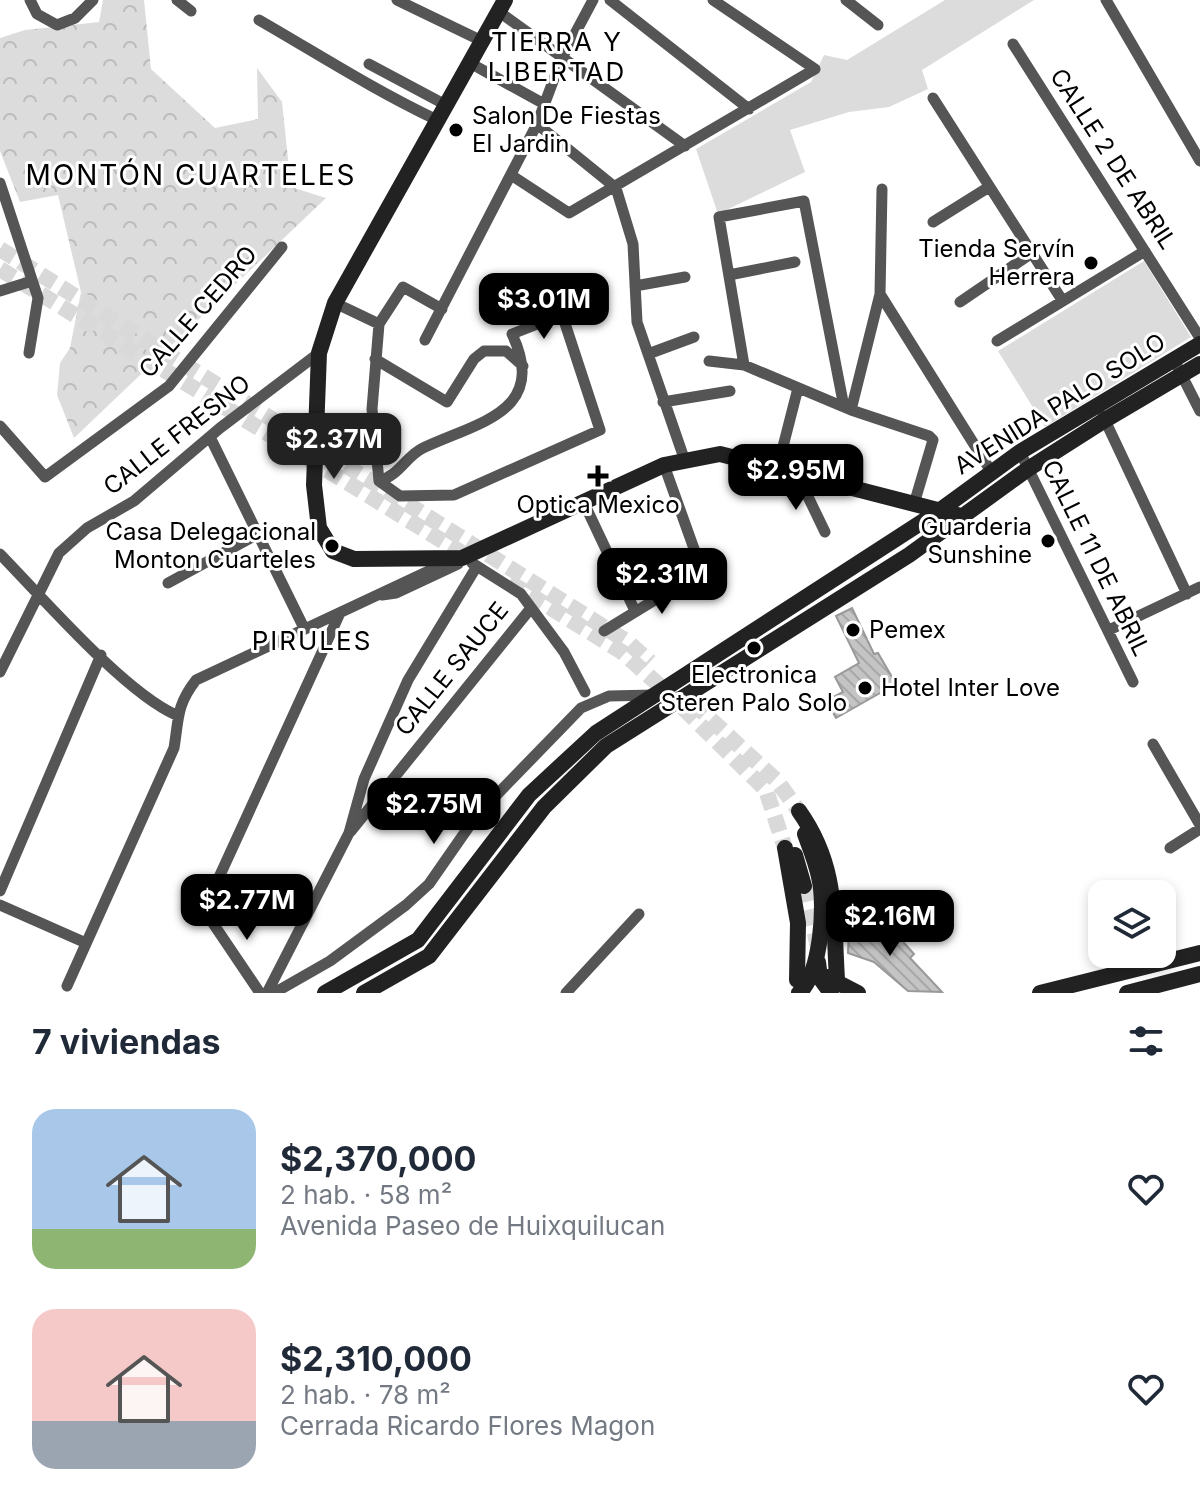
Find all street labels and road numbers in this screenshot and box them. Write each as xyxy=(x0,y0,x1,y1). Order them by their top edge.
street label: CALLE 2 DE ABRIL xyxy=(1044,63,1183,254)
street label: CALLE CEDRO xyxy=(133,240,263,383)
street label: AVENIDA PALO SOLO xyxy=(949,327,1171,480)
street label: CALLE FRESNO xyxy=(98,368,256,501)
street label: CALLE 11 DE ABRIL xyxy=(1036,455,1156,661)
street label: CALLE SAUCE xyxy=(389,596,514,741)

